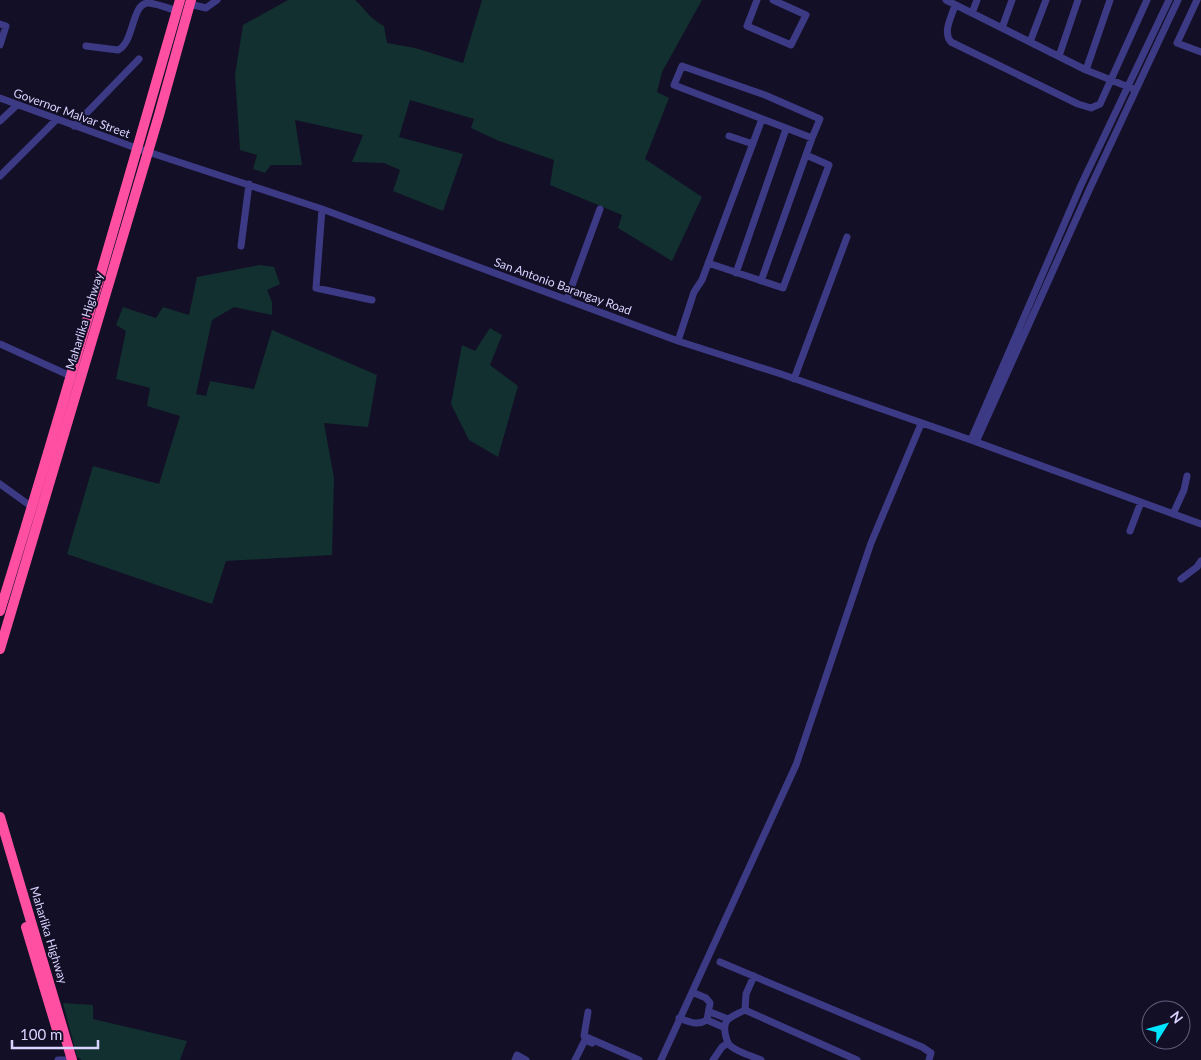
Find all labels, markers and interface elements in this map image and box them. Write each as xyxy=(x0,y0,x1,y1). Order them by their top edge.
street label: Governor Malvar Street xyxy=(11,85,133,141)
street label: San Antonio Barangay Road xyxy=(492,254,634,318)
street label: Maharlika Highway xyxy=(62,270,106,372)
street label: Maharlika Highway xyxy=(27,884,71,986)
north arrow xyxy=(1141,1000,1191,1050)
text: N xyxy=(1167,1007,1187,1026)
scale bar xyxy=(12,1018,99,1050)
text: 100 m xyxy=(20,1025,62,1043)

